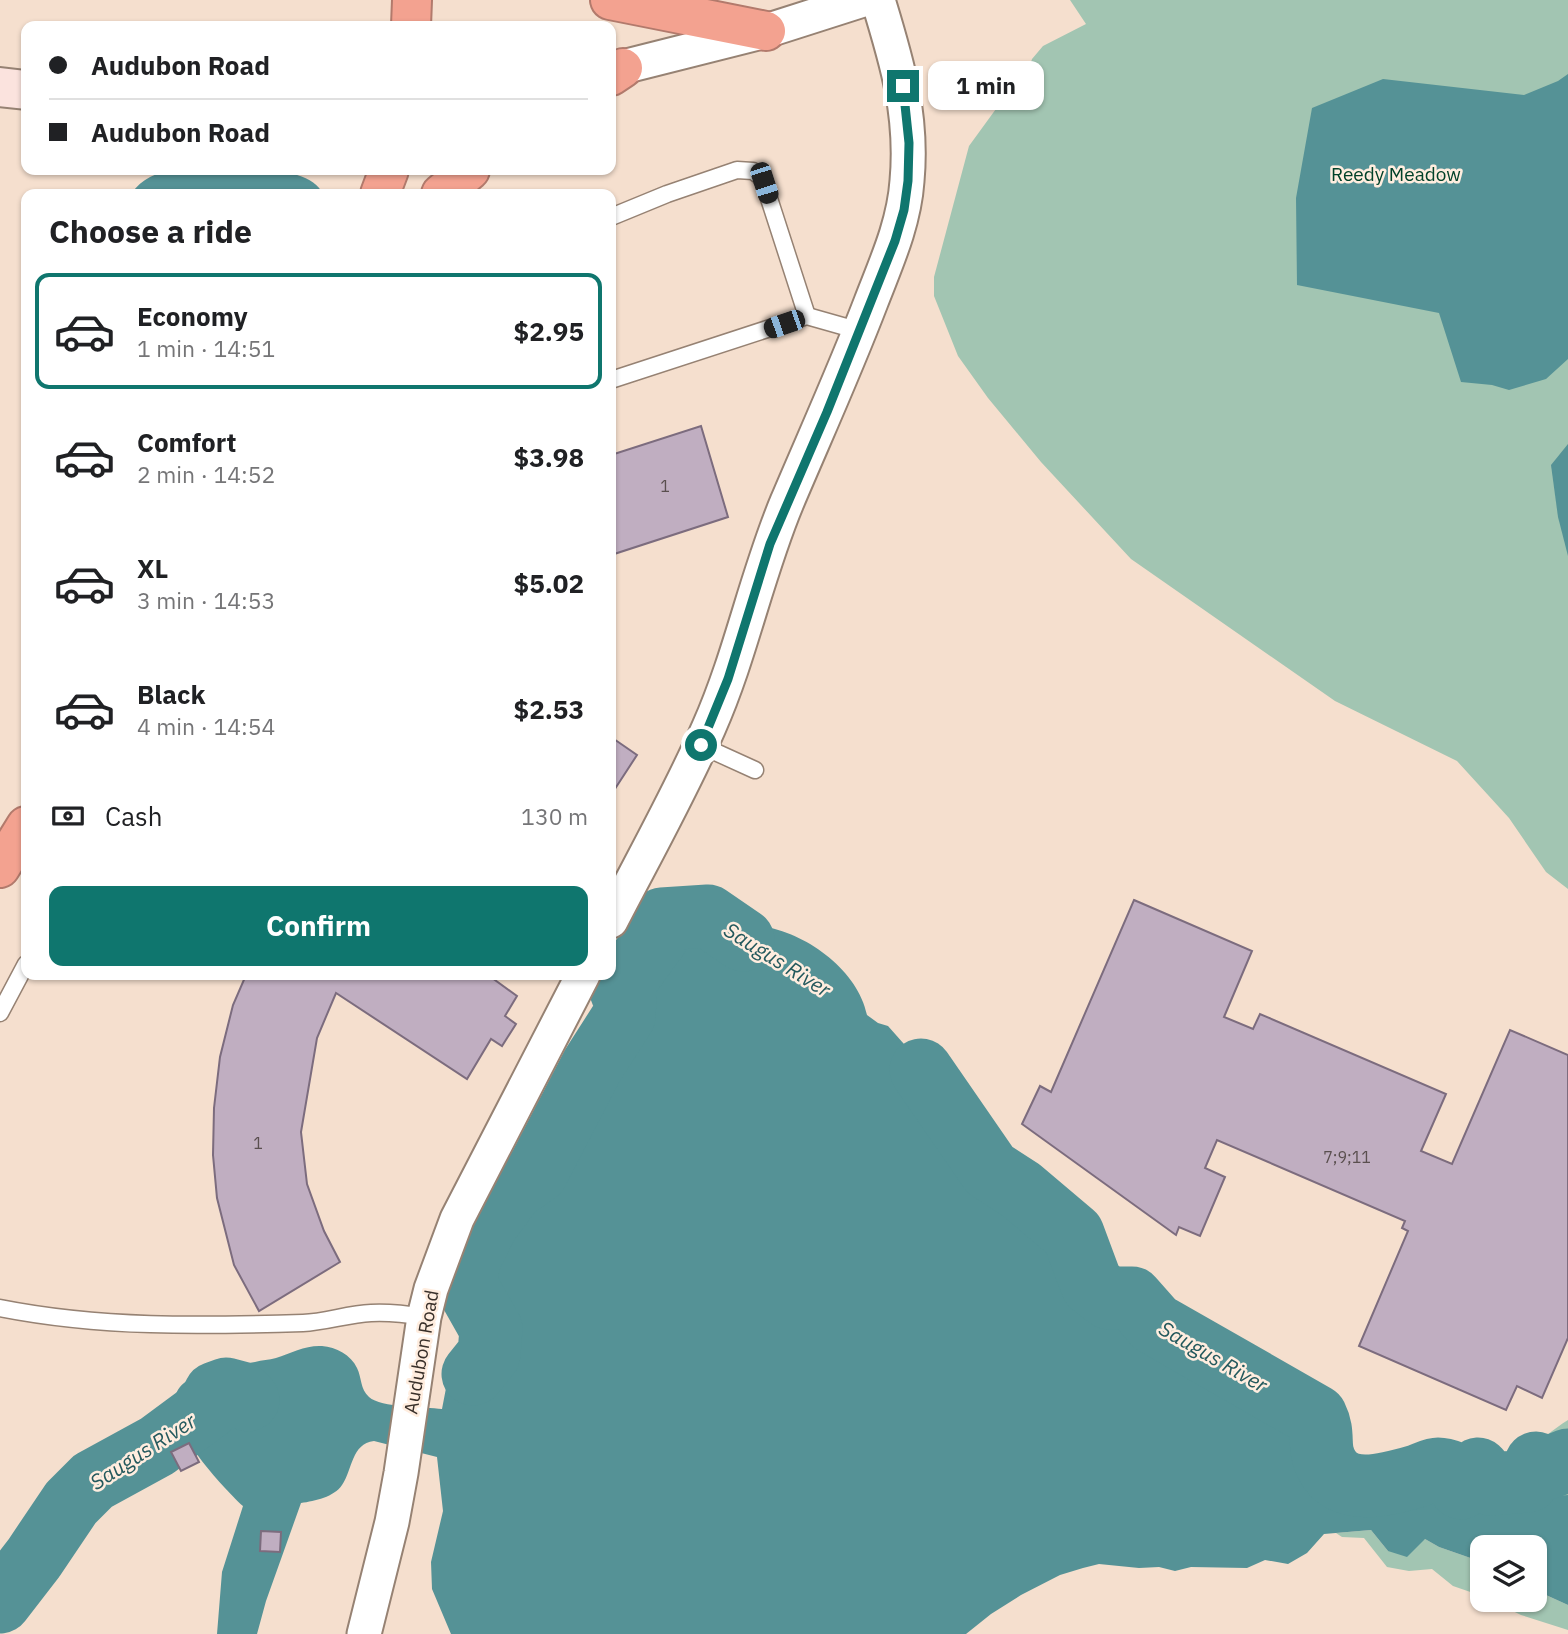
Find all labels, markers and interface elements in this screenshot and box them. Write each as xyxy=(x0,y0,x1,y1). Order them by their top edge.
text: Audubon Road xyxy=(91,48,270,82)
callout: 1 min xyxy=(928,62,1043,110)
route end xyxy=(887,70,919,102)
text: 1 min xyxy=(956,70,1016,100)
text: Audubon Road xyxy=(91,115,270,149)
car xyxy=(748,160,781,206)
park label: Reedy Meadow xyxy=(1331,162,1461,186)
text: Choose a ride xyxy=(49,210,252,252)
text: Economy xyxy=(137,299,248,333)
icon: car xyxy=(53,300,116,363)
car xyxy=(761,307,808,341)
text: $2.95 xyxy=(514,314,584,348)
text: 1 min · 14:51 xyxy=(137,333,275,363)
text: Comfort xyxy=(137,425,236,459)
icon: car xyxy=(53,426,116,489)
text: $3.98 xyxy=(514,440,584,474)
text: 2 min · 14:52 xyxy=(137,459,275,489)
house number: 1 xyxy=(660,476,670,496)
text: XL xyxy=(137,551,168,585)
icon: car xyxy=(53,552,116,615)
text: $5.02 xyxy=(514,566,584,600)
text: 3 min · 14:53 xyxy=(137,585,275,615)
text: Black xyxy=(137,677,205,711)
icon: car xyxy=(53,678,116,741)
text: $2.53 xyxy=(514,692,584,726)
text: 4 min · 14:54 xyxy=(137,711,275,741)
route start xyxy=(685,729,717,761)
icon: cash xyxy=(49,797,87,835)
text: Cash xyxy=(105,799,162,833)
text: 130 m xyxy=(521,801,588,831)
button: Confirm xyxy=(49,886,588,966)
water label: Saugus River xyxy=(719,915,837,1004)
house number: 1 xyxy=(253,1133,263,1153)
house number: 7;9;11 xyxy=(1323,1147,1371,1167)
street label: Audubon Road xyxy=(398,1288,444,1416)
water label: Saugus River xyxy=(1154,1314,1274,1399)
water label: Saugus River xyxy=(84,1406,202,1496)
map controls xyxy=(1470,1535,1547,1612)
button: layers xyxy=(1470,1535,1547,1612)

